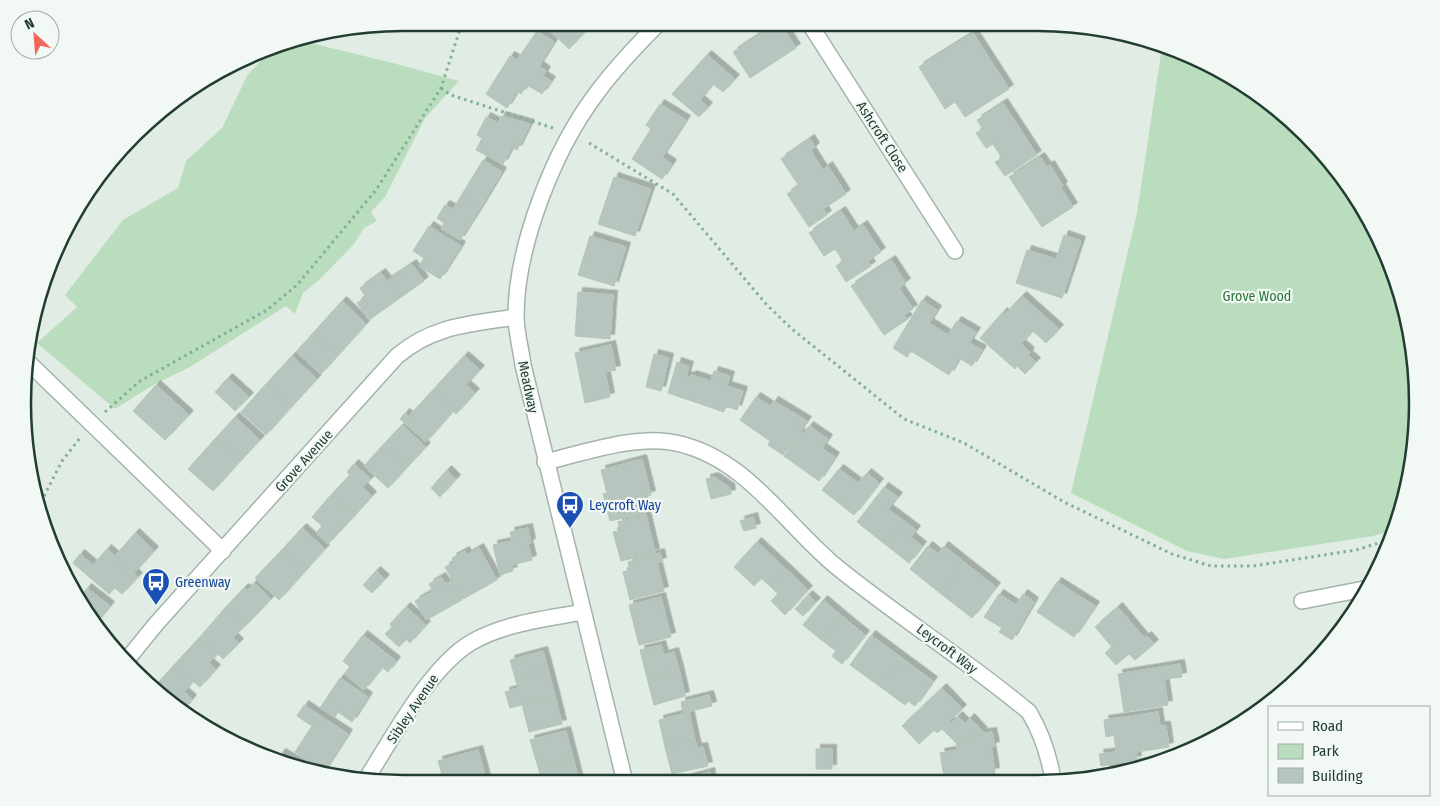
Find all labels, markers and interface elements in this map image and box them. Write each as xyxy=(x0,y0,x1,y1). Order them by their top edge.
north arrow xyxy=(10,10,60,60)
text: N xyxy=(22,14,37,33)
street label: Ashcroft Close xyxy=(853,98,911,176)
park label: Grove Wood xyxy=(1223,288,1291,305)
street label: Meadway xyxy=(514,359,542,415)
street label: Grove Avenue xyxy=(271,426,337,496)
bus stop icon: Leycroft Way xyxy=(555,490,585,529)
place label: Leycroft Way xyxy=(589,497,662,514)
bus stop icon: Greenway xyxy=(141,567,171,606)
place label: Greenway xyxy=(175,574,231,591)
street label: Leycroft Way xyxy=(913,621,981,678)
street label: Sibley Avenue xyxy=(384,671,442,747)
legend xyxy=(1268,706,1430,796)
text: Road xyxy=(1312,717,1343,735)
text: Park xyxy=(1312,742,1339,760)
text: Building xyxy=(1312,767,1363,785)

